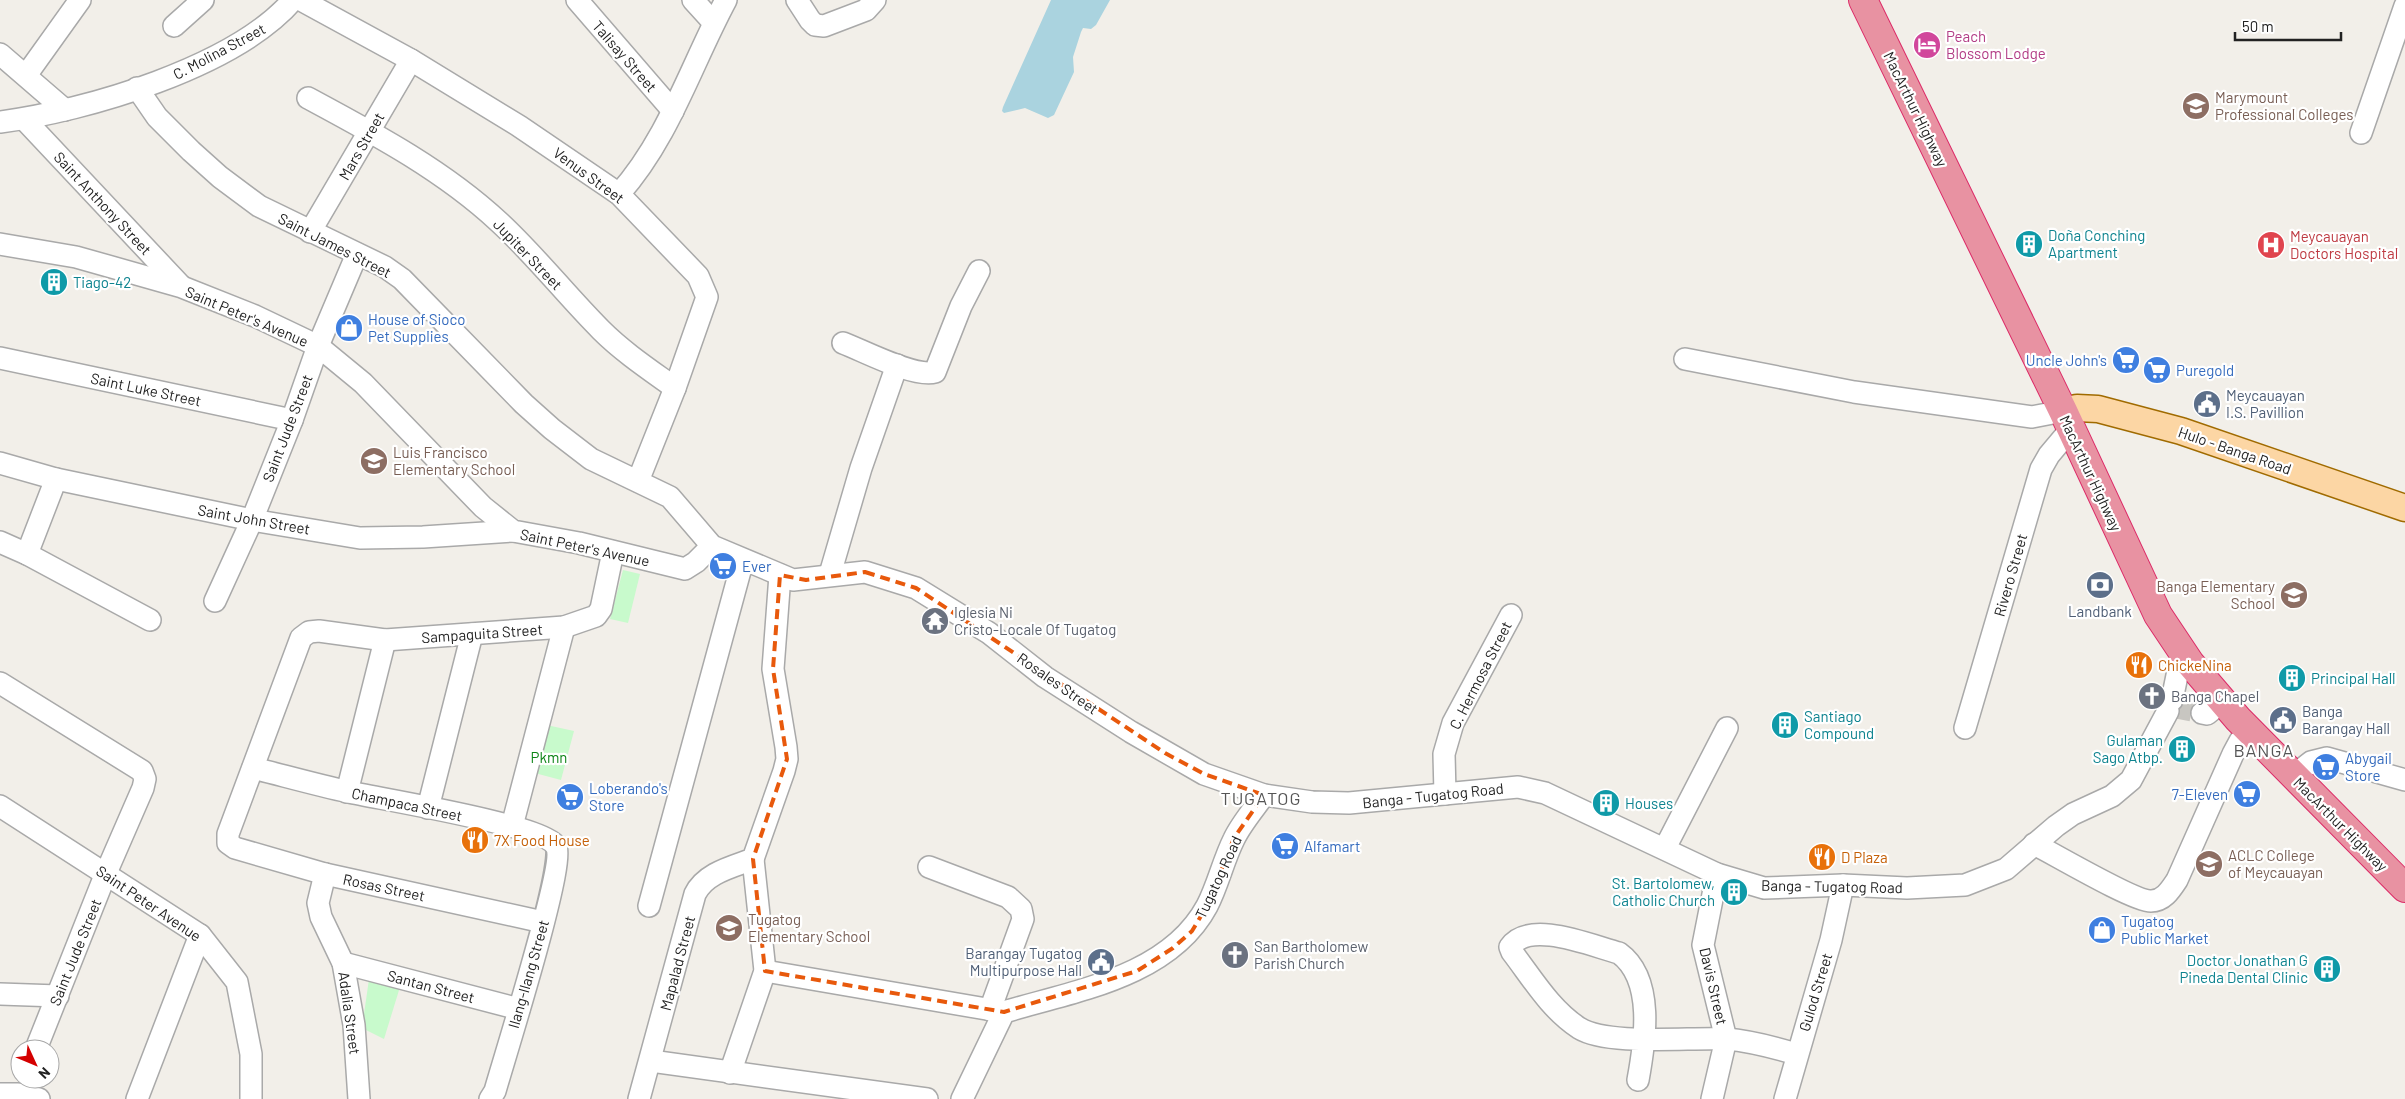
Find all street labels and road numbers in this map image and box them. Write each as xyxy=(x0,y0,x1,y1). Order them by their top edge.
street label: Talisay Street xyxy=(589,17,661,95)
street label: C. Molina Street xyxy=(170,19,268,83)
street label: MacArthur Highway xyxy=(1880,49,1952,170)
street label: Mars Street xyxy=(334,109,388,183)
street label: Venus Street xyxy=(550,143,628,207)
street label: Saint Anthony Street xyxy=(51,148,155,258)
street label: Saint James Street xyxy=(275,209,395,281)
street label: Jupiter Street xyxy=(490,215,566,293)
street label: Saint Peter's Avenue xyxy=(183,282,311,350)
street label: Saint Luke Street xyxy=(89,369,203,409)
street label: Saint Jude Street xyxy=(258,372,316,484)
street label: MacArthur Highway xyxy=(2056,412,2126,534)
street label: Hulo - Banga Road xyxy=(2176,422,2294,478)
street label: Saint John Street xyxy=(196,500,312,538)
street label: Saint Peter's Avenue xyxy=(519,524,651,570)
street label: Rivero Street xyxy=(1990,531,2030,619)
street label: C. Hermosa Street xyxy=(1445,618,1515,732)
street label: Sampaguita Street xyxy=(421,620,543,646)
street label: Rosales Street xyxy=(1014,648,1102,718)
street label: MacArthur Highway xyxy=(2290,773,2392,875)
street label: Banga - Tugatog Road xyxy=(1362,779,1504,811)
street label: Champaca Street xyxy=(350,783,464,825)
street label: Tugatog Road xyxy=(1191,833,1245,921)
street label: Saint Peter Avenue xyxy=(93,861,205,945)
street label: Rosas Street xyxy=(341,870,427,904)
street label: Banga - Tugatog Road xyxy=(1761,876,1903,896)
street label: Saint Jude Street xyxy=(45,896,105,1008)
street label: Mapalad Street xyxy=(656,914,698,1012)
street label: Ilang-Ilang Street xyxy=(504,918,552,1030)
street label: Davis Street xyxy=(1696,946,1732,1026)
street label: Gulod Street xyxy=(1795,951,1835,1033)
street label: Santan Street xyxy=(385,966,477,1006)
street label: Adalia Street xyxy=(335,970,365,1056)

